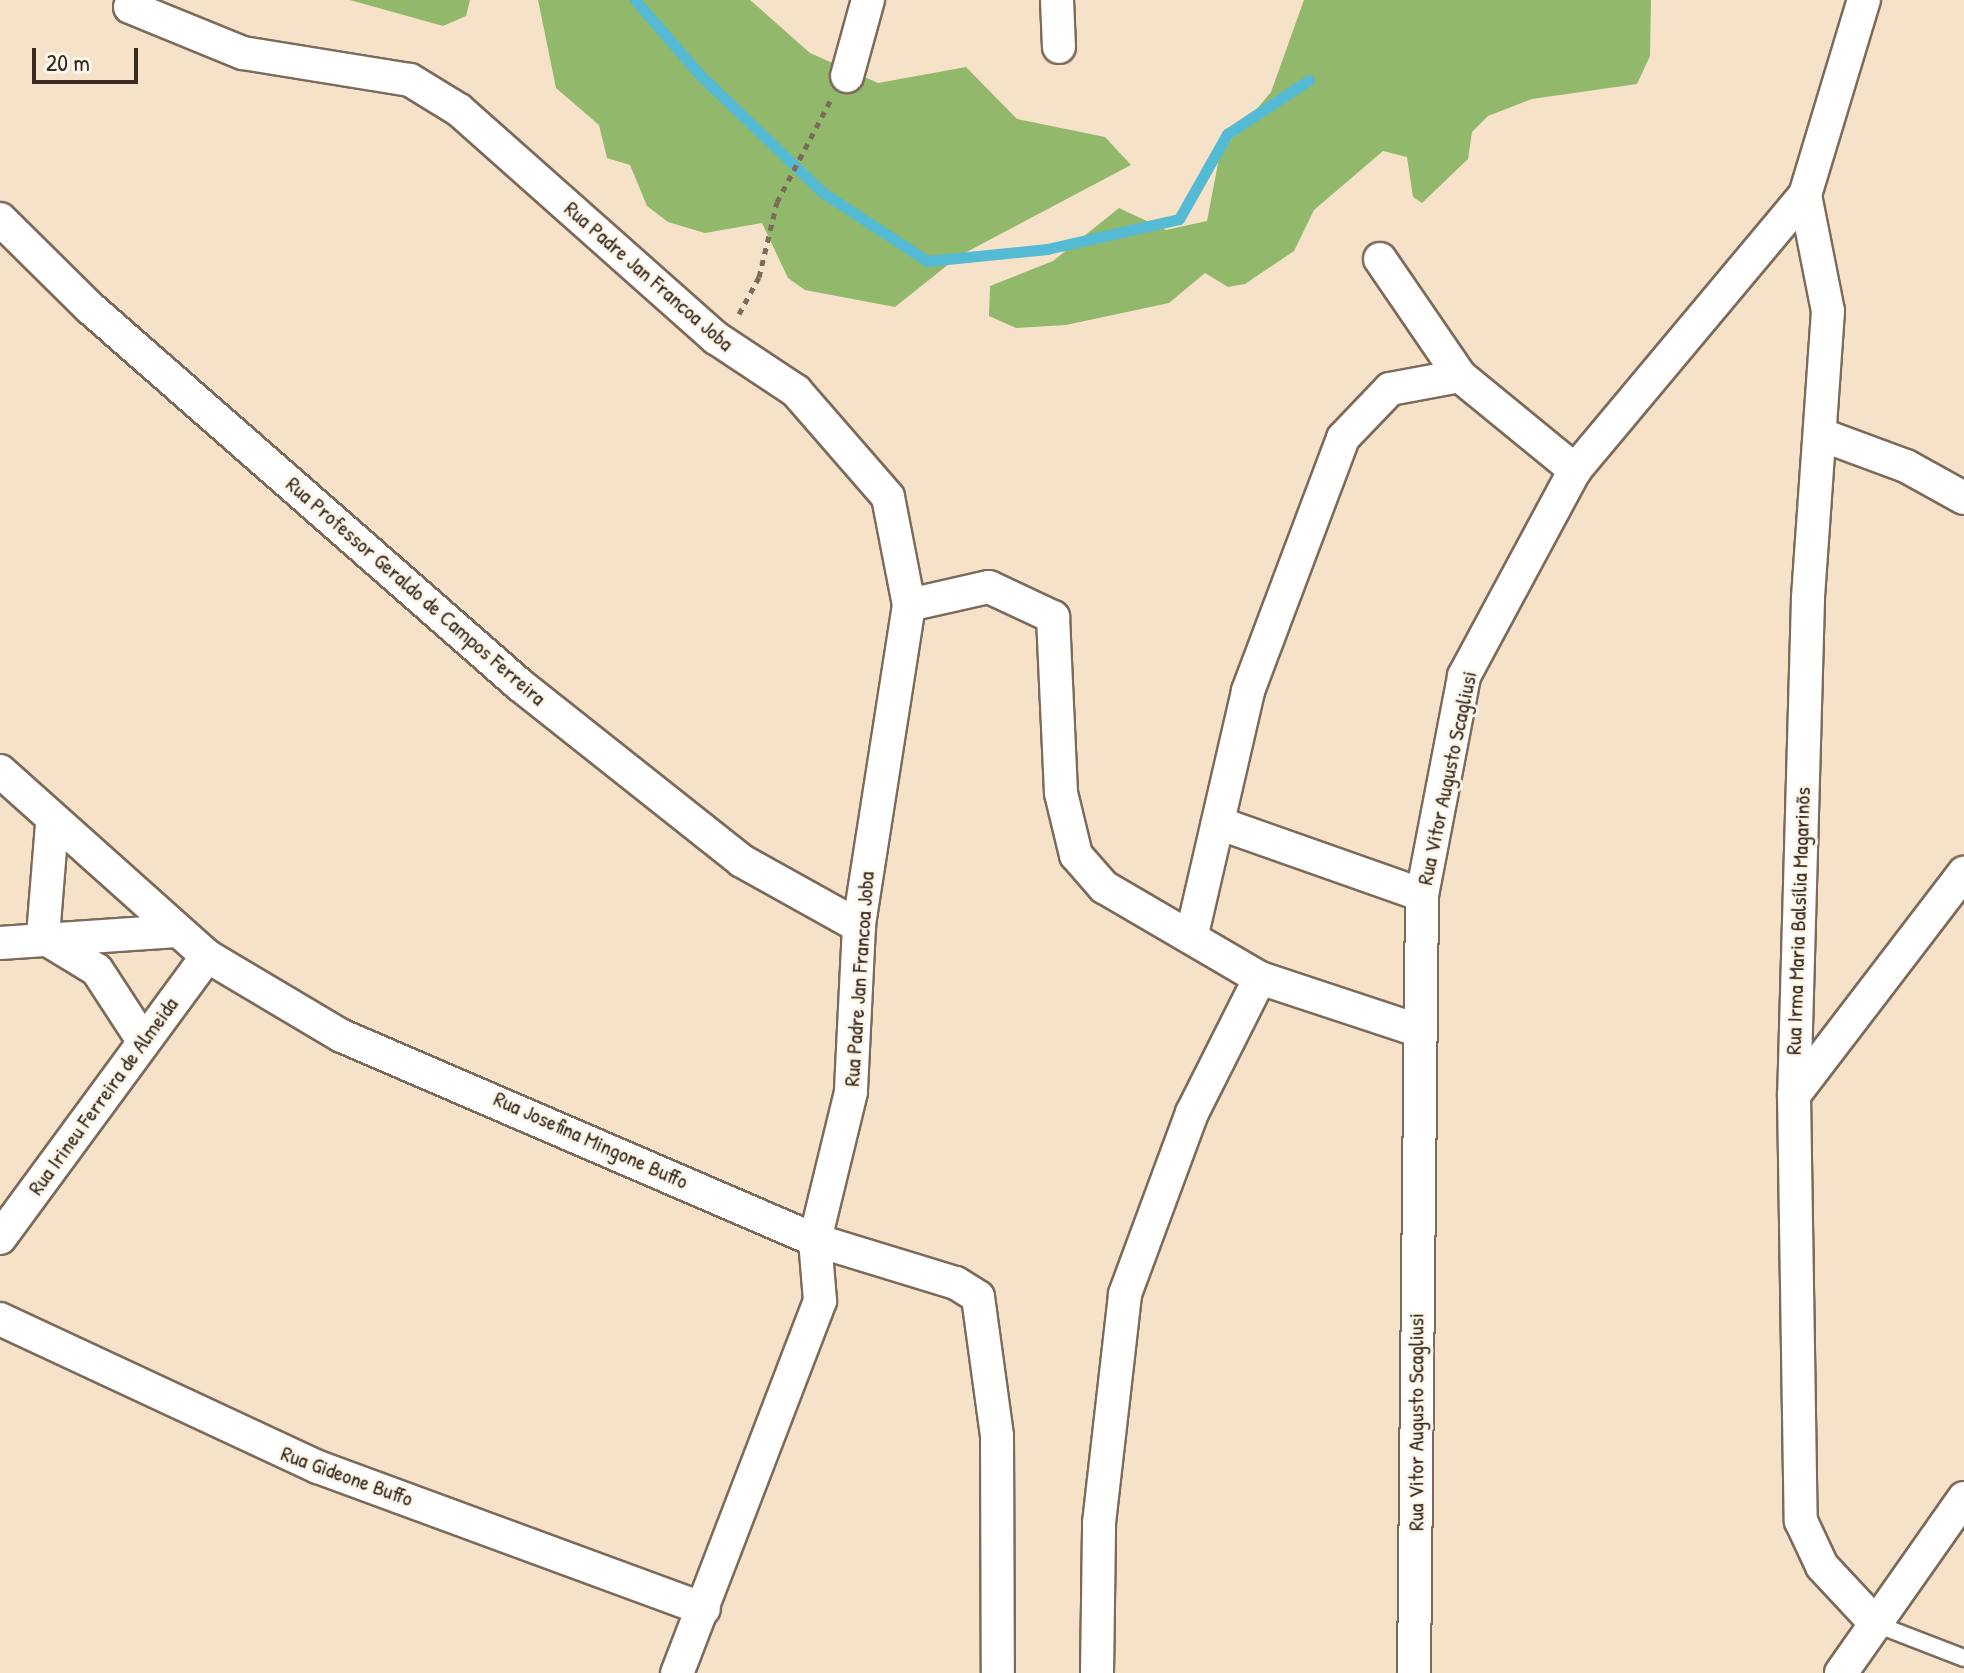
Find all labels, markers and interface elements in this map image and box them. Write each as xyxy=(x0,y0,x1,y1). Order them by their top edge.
scale bar xyxy=(36,32,142,82)
text: 20 m xyxy=(46,46,90,78)
street label: Rua Padre Jan Francoa Joba xyxy=(559,195,739,357)
street label: Rua Professor Geraldo de Campos Ferreira xyxy=(281,471,551,711)
street label: Rua Vitor Augusto Scagliusi xyxy=(1411,669,1483,887)
street label: Rua Irma Maria Balsília Magarinõs xyxy=(1780,787,1816,1055)
street label: Rua Padre Jan Francoa Joba xyxy=(838,871,880,1087)
street label: Rua Irineu Ferreira de Almeida xyxy=(22,992,184,1200)
street label: Rua Josefina Mingone Buffo xyxy=(490,1085,692,1195)
street label: Rua Vitor Augusto Scagliusi xyxy=(1403,1313,1429,1531)
street label: Rua Gideone Buffo xyxy=(278,1440,416,1512)

